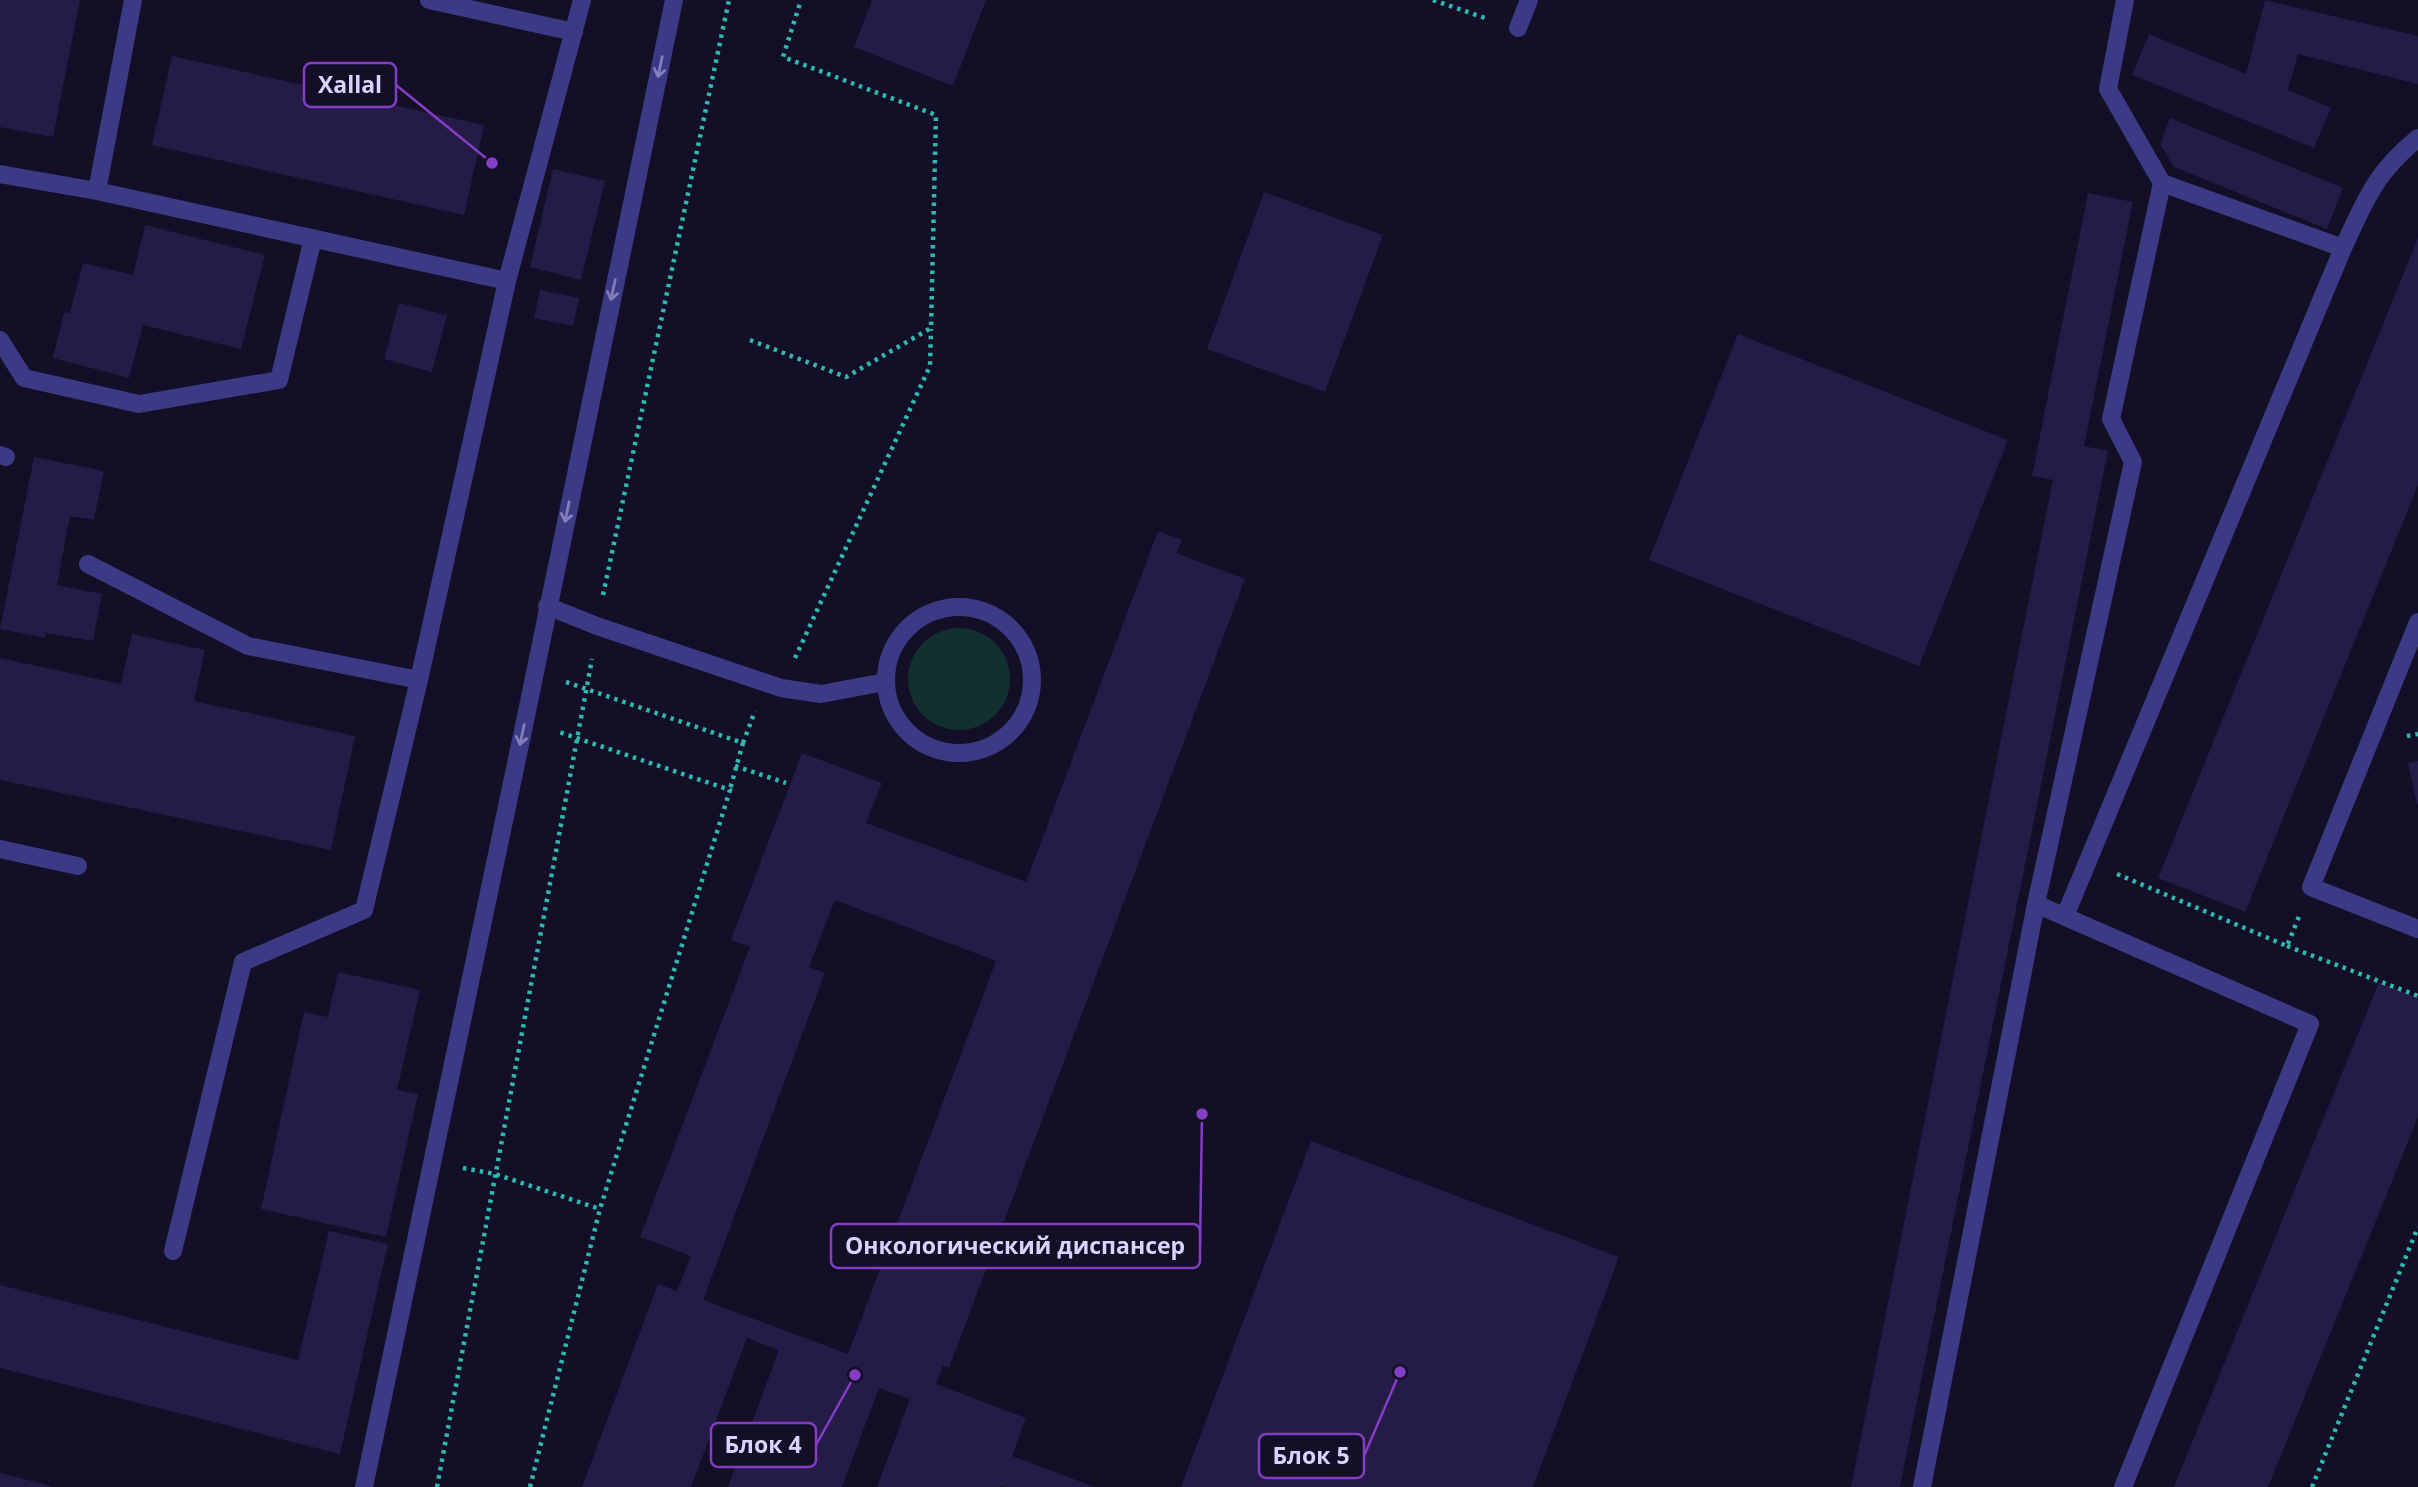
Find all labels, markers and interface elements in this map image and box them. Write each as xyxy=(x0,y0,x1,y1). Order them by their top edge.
one-way arrow xyxy=(652,55,666,78)
callout: Xallal xyxy=(304,63,396,107)
text: Xallal xyxy=(318,68,382,100)
one-way arrow xyxy=(606,278,620,301)
one-way arrow xyxy=(559,500,573,523)
one-way arrow xyxy=(515,723,529,746)
callout: Онкологический диспансер xyxy=(831,1224,1200,1268)
text: Онкологический диспансер xyxy=(845,1229,1185,1261)
callout: Блок 4 xyxy=(711,1423,816,1467)
text: Блок 4 xyxy=(724,1428,802,1460)
callout: Блок 5 xyxy=(1259,1434,1364,1478)
text: Блок 5 xyxy=(1272,1439,1350,1471)

